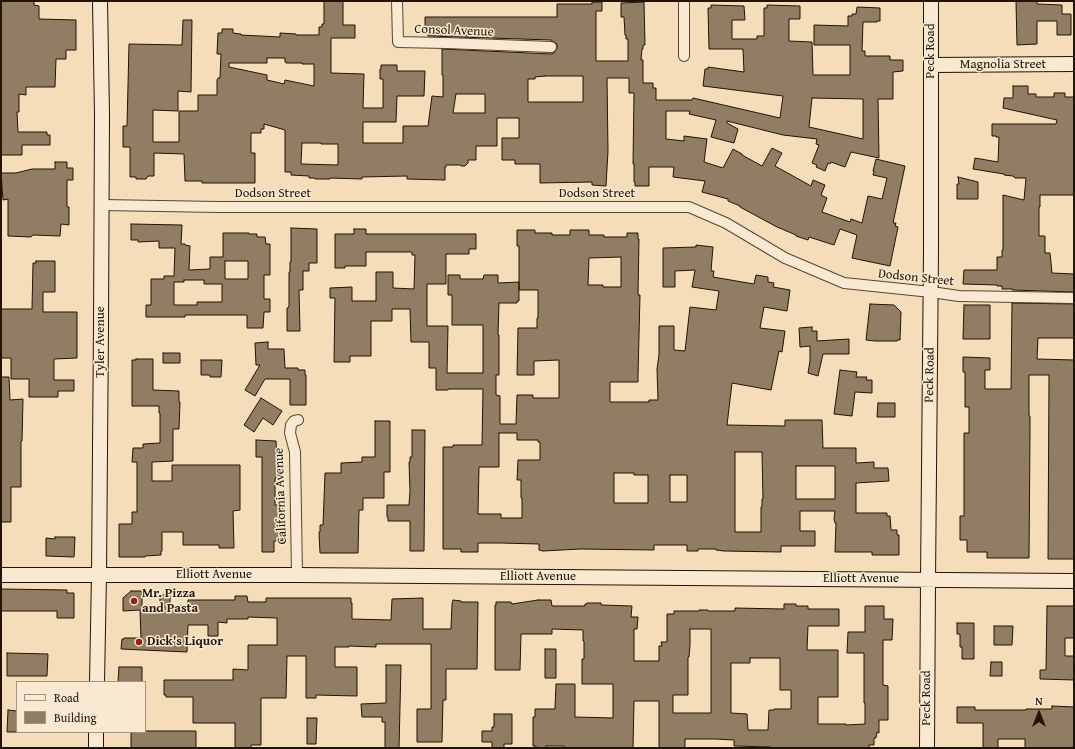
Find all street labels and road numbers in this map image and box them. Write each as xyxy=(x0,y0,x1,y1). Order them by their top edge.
street label: Consol Avenue xyxy=(414,22,494,40)
street label: Peck Road xyxy=(923,23,939,79)
street label: Magnolia Street xyxy=(960,57,1046,73)
street label: Dodson Street xyxy=(235,186,311,202)
street label: Dodson Street xyxy=(559,186,635,202)
street label: Dodson Street xyxy=(877,266,955,290)
street label: Tyler Avenue xyxy=(93,306,109,378)
street label: Peck Road xyxy=(922,347,938,403)
street label: California Avenue xyxy=(272,447,290,545)
street label: Elliott Avenue xyxy=(176,567,252,583)
street label: Elliott Avenue xyxy=(500,569,576,585)
street label: Elliott Avenue xyxy=(823,571,899,587)
street label: Peck Road xyxy=(919,670,935,726)

